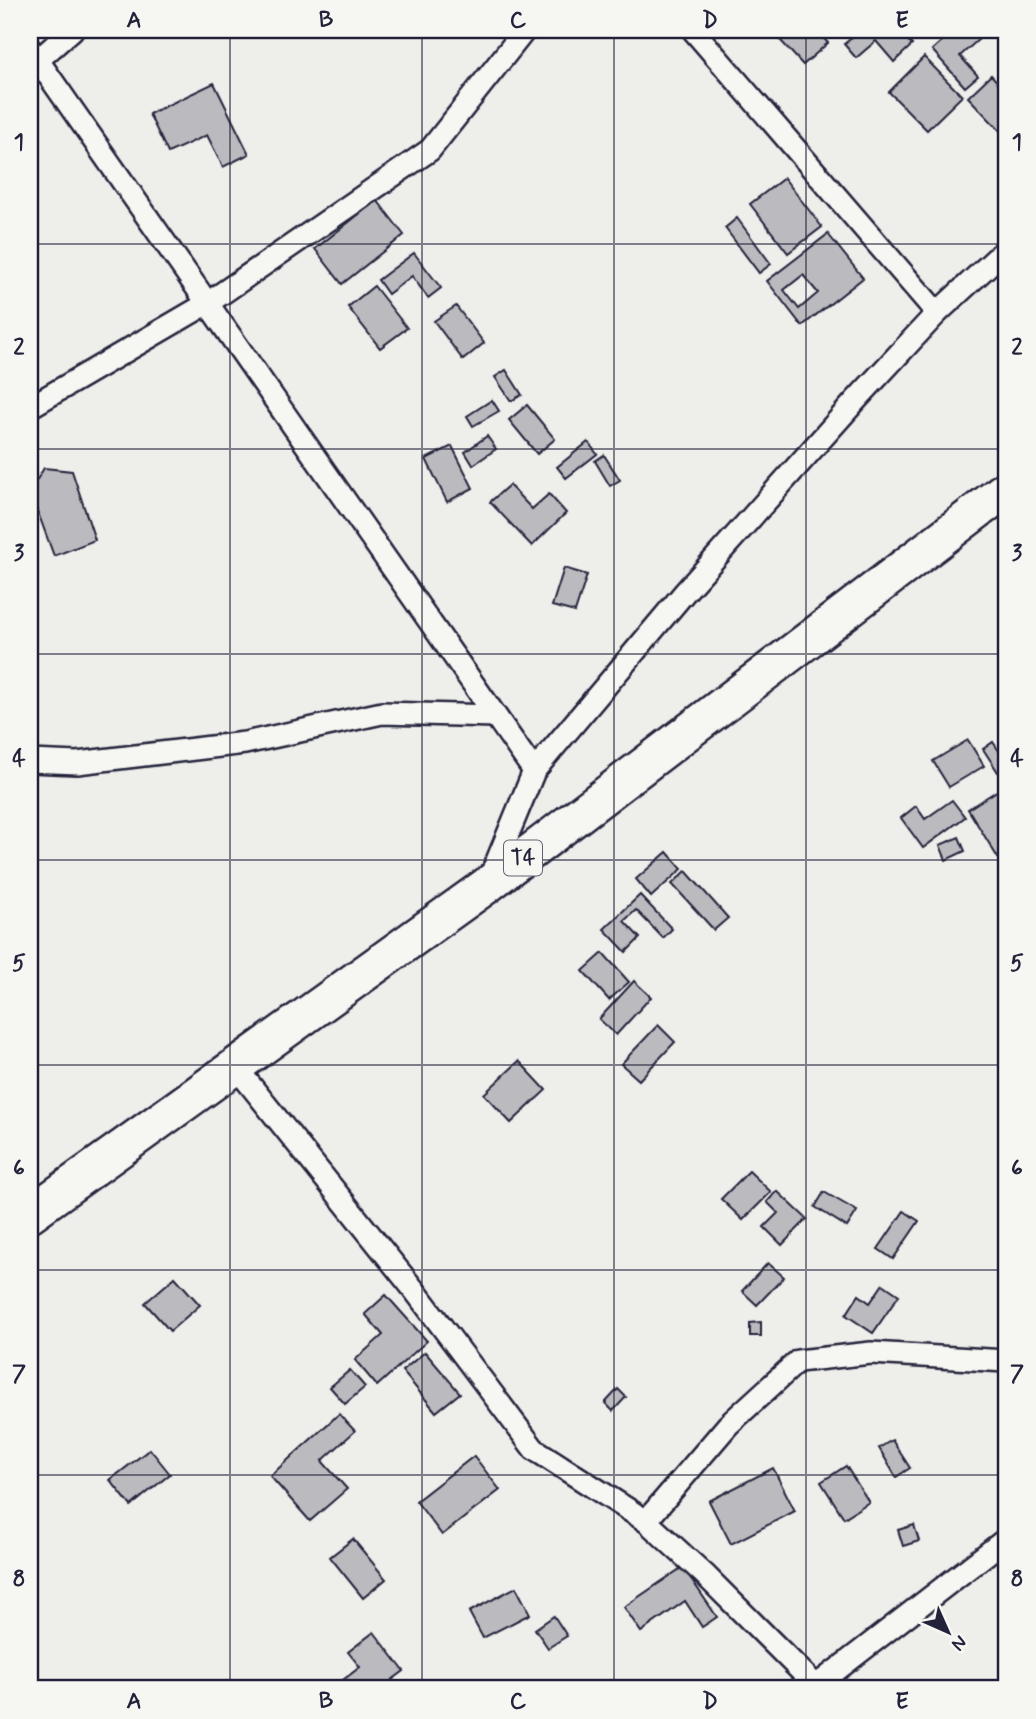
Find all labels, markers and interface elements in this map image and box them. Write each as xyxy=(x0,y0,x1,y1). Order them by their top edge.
text: A xyxy=(126,6,142,36)
text: B xyxy=(319,6,334,36)
text: C xyxy=(510,6,527,36)
text: D xyxy=(702,6,718,36)
text: E xyxy=(895,6,909,36)
text: 1 xyxy=(14,128,24,158)
text: 1 xyxy=(1012,128,1022,158)
text: 2 xyxy=(13,333,25,363)
text: 2 xyxy=(1011,333,1023,363)
text: 3 xyxy=(14,539,25,569)
text: 3 xyxy=(1012,539,1023,569)
text: 4 xyxy=(12,744,26,774)
text: 4 xyxy=(1010,744,1024,774)
road number: T4 xyxy=(504,840,542,876)
text: 5 xyxy=(12,949,26,979)
text: 5 xyxy=(1010,949,1024,979)
text: 6 xyxy=(13,1154,25,1184)
text: 6 xyxy=(1011,1154,1023,1184)
text: 7 xyxy=(12,1360,26,1390)
text: 7 xyxy=(1010,1360,1024,1390)
text: 8 xyxy=(13,1565,25,1595)
text: 8 xyxy=(1011,1565,1023,1595)
north arrow xyxy=(914,1596,984,1666)
text: N xyxy=(946,1630,972,1656)
text: A xyxy=(126,1687,142,1717)
text: B xyxy=(319,1687,334,1717)
text: C xyxy=(510,1687,527,1717)
text: D xyxy=(702,1687,718,1717)
text: E xyxy=(895,1687,909,1717)

